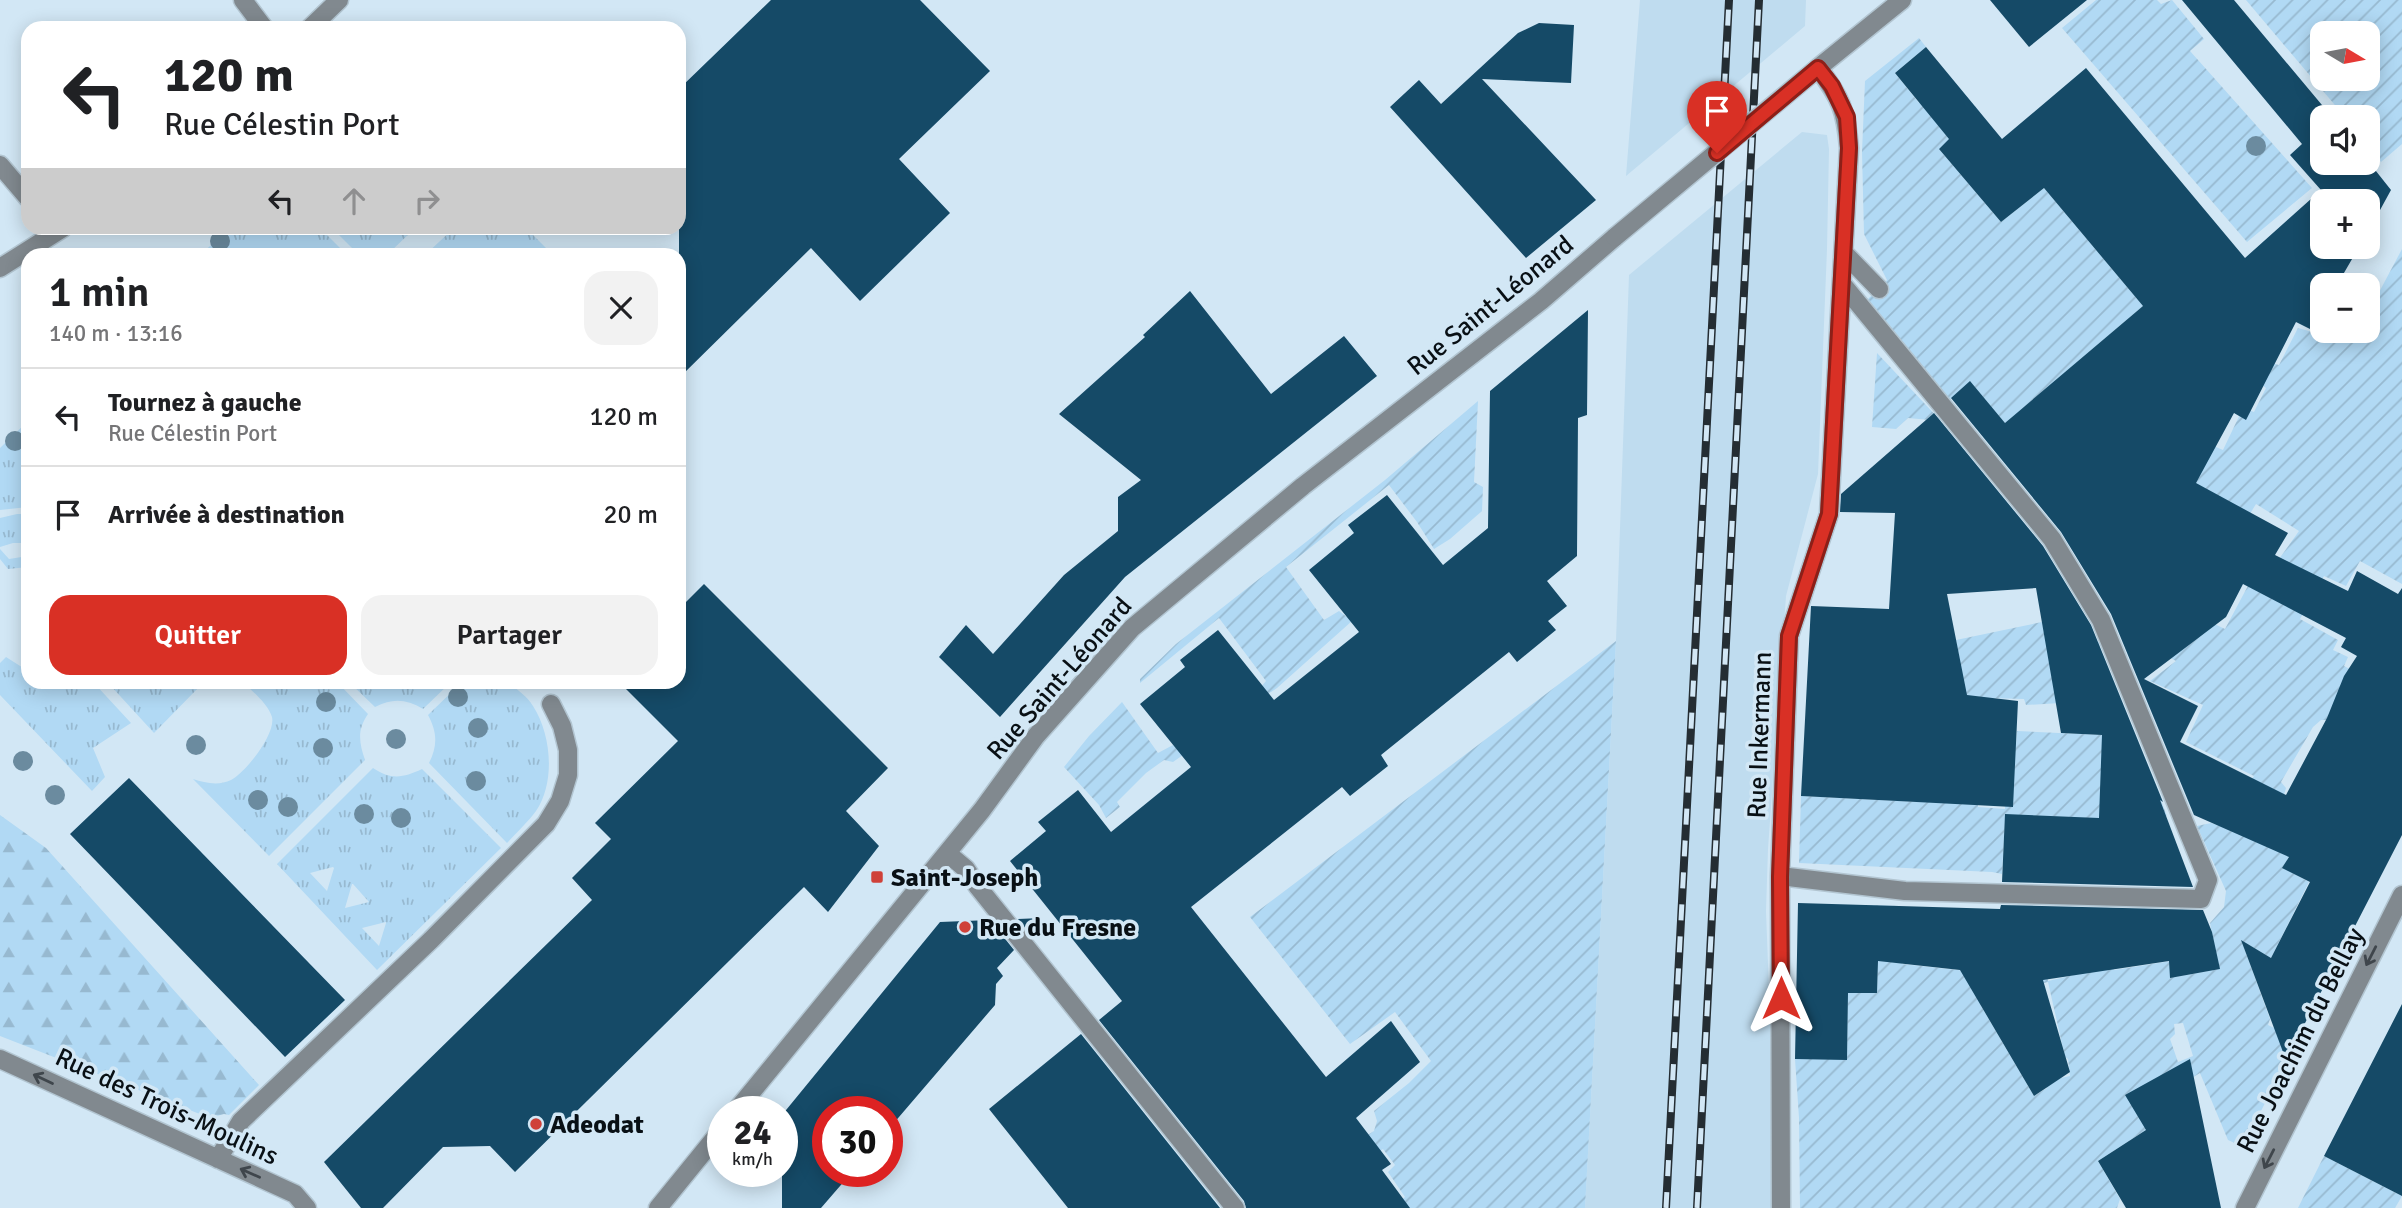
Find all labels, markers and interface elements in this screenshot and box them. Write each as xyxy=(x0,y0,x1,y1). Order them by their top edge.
north arrow xyxy=(2310,21,2380,91)
map controls xyxy=(2310,21,2380,343)
text: 120 m xyxy=(164,45,294,105)
icon: left xyxy=(49,49,140,140)
pin xyxy=(1687,81,1747,153)
icon: arrive xyxy=(1698,92,1736,130)
text: Rue Célestin Port xyxy=(164,105,399,144)
button: sound xyxy=(2310,105,2380,175)
icon: left xyxy=(262,182,300,220)
icon: ahead xyxy=(335,182,373,220)
icon: right xyxy=(408,182,446,220)
button: + xyxy=(2310,189,2380,259)
street label: Rue Saint-Léonard xyxy=(1401,229,1580,383)
text: 1 min xyxy=(49,267,150,318)
button: close xyxy=(584,271,658,345)
button: − xyxy=(2310,273,2380,343)
text: 140 m · 13:16 xyxy=(49,319,183,348)
text: Tournez à gauche xyxy=(108,387,302,419)
icon: left xyxy=(49,398,87,436)
text: 120 m xyxy=(589,401,658,433)
text: Rue Célestin Port xyxy=(108,419,277,448)
icon: arrive xyxy=(49,496,87,534)
text: Arrivée à destination xyxy=(108,499,345,531)
text: 20 m xyxy=(603,499,658,531)
street label: Rue Saint-Léonard xyxy=(980,591,1139,766)
button: Quitter xyxy=(49,595,347,675)
button: Partager xyxy=(361,595,658,675)
street label: Rue Inkermann xyxy=(1741,651,1779,819)
place label: Saint-Joseph xyxy=(891,862,1038,894)
marker: Saint-Joseph xyxy=(869,869,885,885)
place label: Rue du Fresne xyxy=(979,912,1136,944)
marker: Rue du Fresne xyxy=(957,919,973,935)
street label: Rue Joachim du Bellay xyxy=(2230,922,2372,1158)
one-way arrow xyxy=(2364,945,2378,966)
position arrow xyxy=(1744,961,1818,1035)
street label: Rue des Trois-Moulins xyxy=(50,1041,283,1173)
one-way arrow xyxy=(33,1072,54,1085)
speed limit sign: 30 xyxy=(812,1096,903,1187)
place label: Adeodat xyxy=(550,1109,644,1141)
text: 24 xyxy=(734,1111,771,1154)
marker: Adeodat xyxy=(528,1116,544,1132)
text: km/h xyxy=(732,1148,773,1170)
one-way arrow xyxy=(2262,1148,2276,1169)
one-way arrow xyxy=(240,1166,261,1179)

